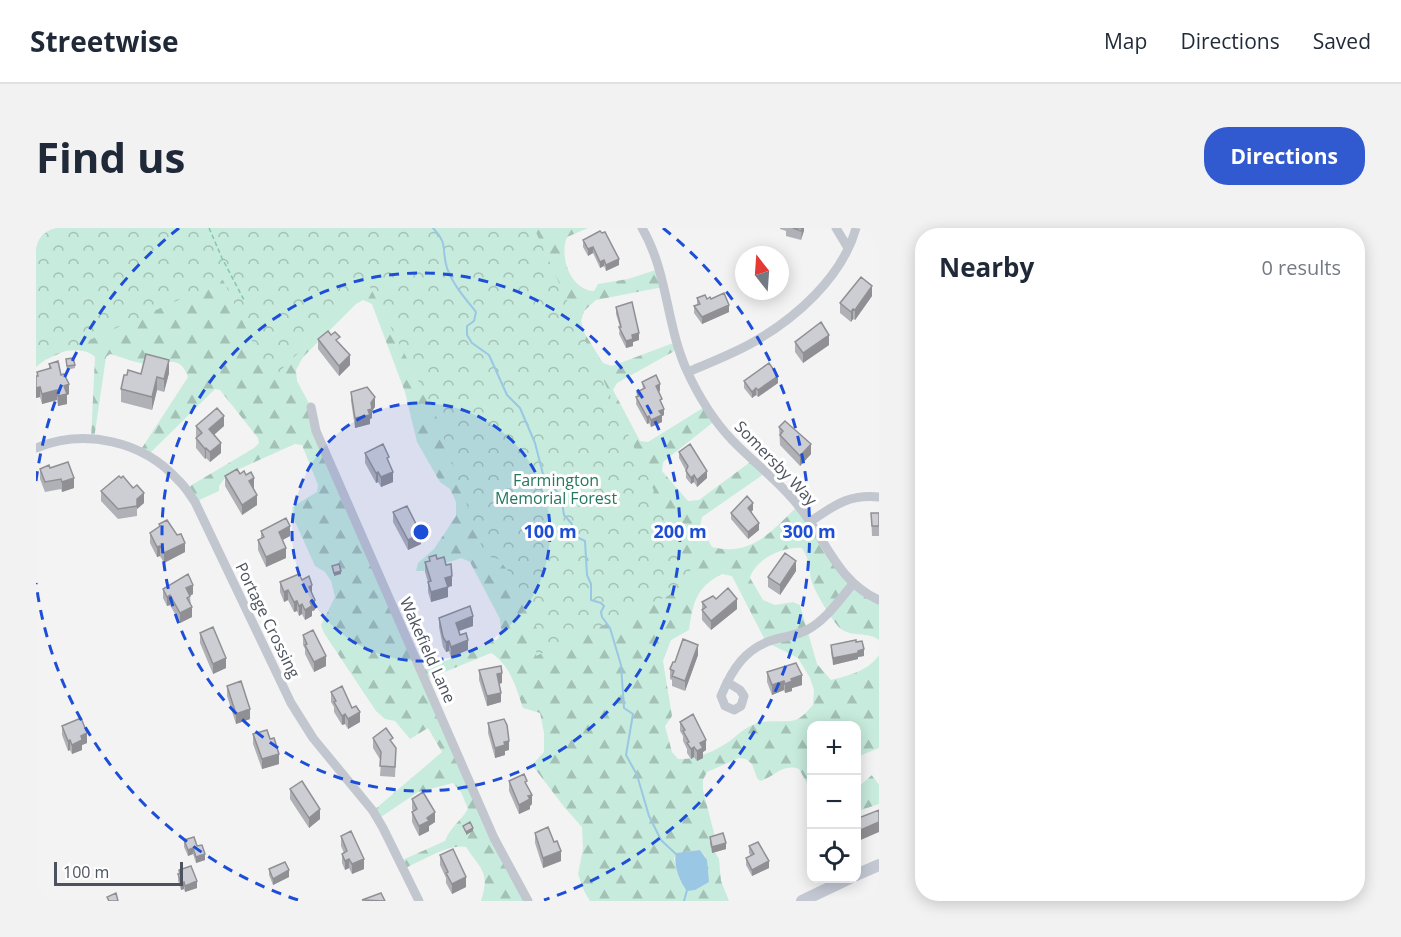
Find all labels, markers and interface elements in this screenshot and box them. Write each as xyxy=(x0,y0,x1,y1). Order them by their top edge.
text: Streetwise xyxy=(30,22,179,60)
text: Map xyxy=(1104,27,1147,55)
text: Directions xyxy=(1180,27,1280,55)
text: Saved xyxy=(1313,27,1371,55)
button: Directions xyxy=(1204,127,1365,185)
text: Find us xyxy=(36,128,185,185)
north arrow xyxy=(735,246,789,300)
text: Nearby xyxy=(939,249,1034,285)
text: 0 results xyxy=(1261,254,1341,281)
street label: Somersby Way xyxy=(730,416,823,511)
park label: Farmington Memorial Forest xyxy=(495,469,617,509)
text: 100 m xyxy=(523,519,577,543)
text: 200 m xyxy=(653,519,707,543)
text: 300 m xyxy=(782,519,836,543)
centre of rings xyxy=(411,522,431,542)
street label: Portage Crossing xyxy=(230,558,306,682)
street label: Wakefield Lane xyxy=(395,594,461,706)
map controls xyxy=(807,721,861,883)
button: + xyxy=(807,721,861,775)
button: − xyxy=(807,775,861,829)
button: locate xyxy=(807,829,861,883)
scale bar xyxy=(54,859,183,886)
text: 100 m xyxy=(63,861,109,883)

